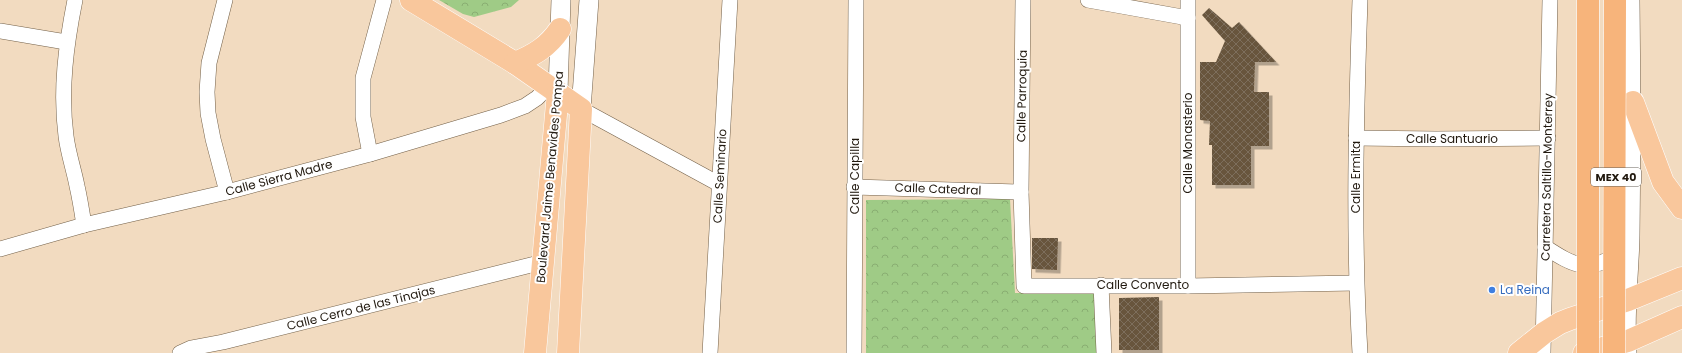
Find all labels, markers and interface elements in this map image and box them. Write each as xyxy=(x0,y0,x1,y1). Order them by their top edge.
street label: Calle Parroquia xyxy=(1012,50,1031,142)
street label: Boulevard Jaime Benavides Pompa xyxy=(532,70,567,284)
street label: Calle Monasterio xyxy=(1179,92,1196,193)
street label: Carretera Saltillo-Monterrey xyxy=(1537,93,1556,261)
street label: Calle Seminario xyxy=(709,128,730,224)
street label: Calle Santuario xyxy=(1406,130,1498,147)
street label: Calle Capilla xyxy=(846,138,863,214)
street label: Calle Ermita xyxy=(1347,141,1364,213)
street label: Calle Sierra Madre xyxy=(223,155,334,200)
road number: MEX 40 xyxy=(1591,168,1641,186)
street label: Calle Catedral xyxy=(894,178,982,199)
street label: Calle Convento xyxy=(1097,276,1190,293)
street label: Calle Cerro de las Tinajas xyxy=(285,281,437,334)
place label: La Reina xyxy=(1500,281,1550,298)
marker: La Reina xyxy=(1487,285,1497,295)

